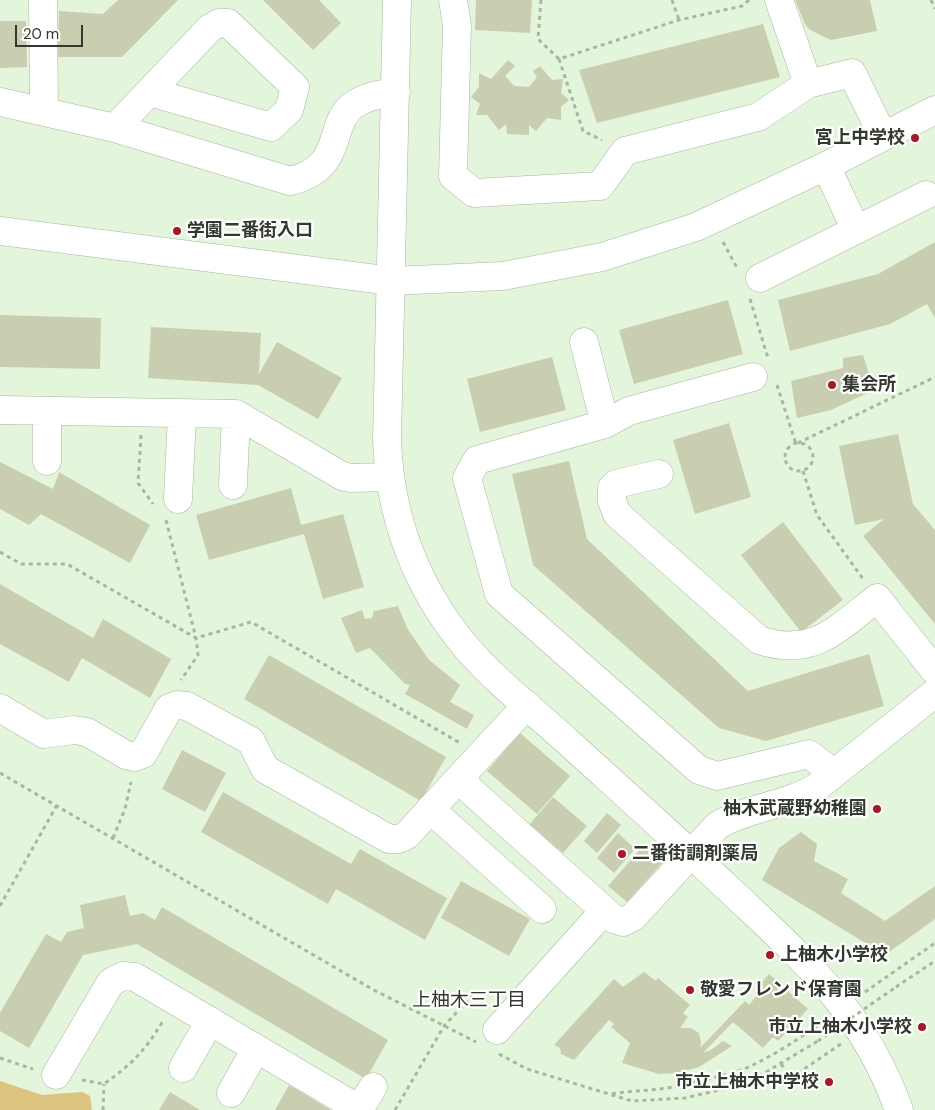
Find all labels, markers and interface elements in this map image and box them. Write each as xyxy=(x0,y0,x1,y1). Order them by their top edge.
scale bar xyxy=(18,15,85,47)
text: 20 m xyxy=(23,24,59,44)
place label: 宮上中学校 xyxy=(815,127,905,149)
marker: 宮上中学校 xyxy=(909,132,921,144)
place label: 学園二番街入口 xyxy=(187,220,313,242)
marker: 学園二番街入口 xyxy=(171,225,183,237)
place label: 集会所 xyxy=(842,374,896,396)
marker: 集会所 xyxy=(826,379,838,391)
place label: 柚木武蔵野幼稚園 xyxy=(723,798,867,820)
marker: 柚木武蔵野幼稚園 xyxy=(871,803,883,815)
place label: 二番街調剤薬局 xyxy=(632,843,758,865)
marker: 二番街調剤薬局 xyxy=(616,848,628,860)
place label: 上柚木小学校 xyxy=(780,944,888,966)
marker: 上柚木小学校 xyxy=(764,949,776,961)
place label: 敬愛フレンド保育園 xyxy=(700,979,862,1001)
marker: 敬愛フレンド保育園 xyxy=(684,984,696,996)
district label: 上柚木三丁目 xyxy=(412,990,526,1012)
place label: 市立上柚木小学校 xyxy=(768,1016,912,1038)
marker: 市立上柚木小学校 xyxy=(916,1021,928,1033)
place label: 市立上柚木中学校 xyxy=(675,1071,819,1093)
marker: 市立上柚木中学校 xyxy=(823,1076,835,1088)

